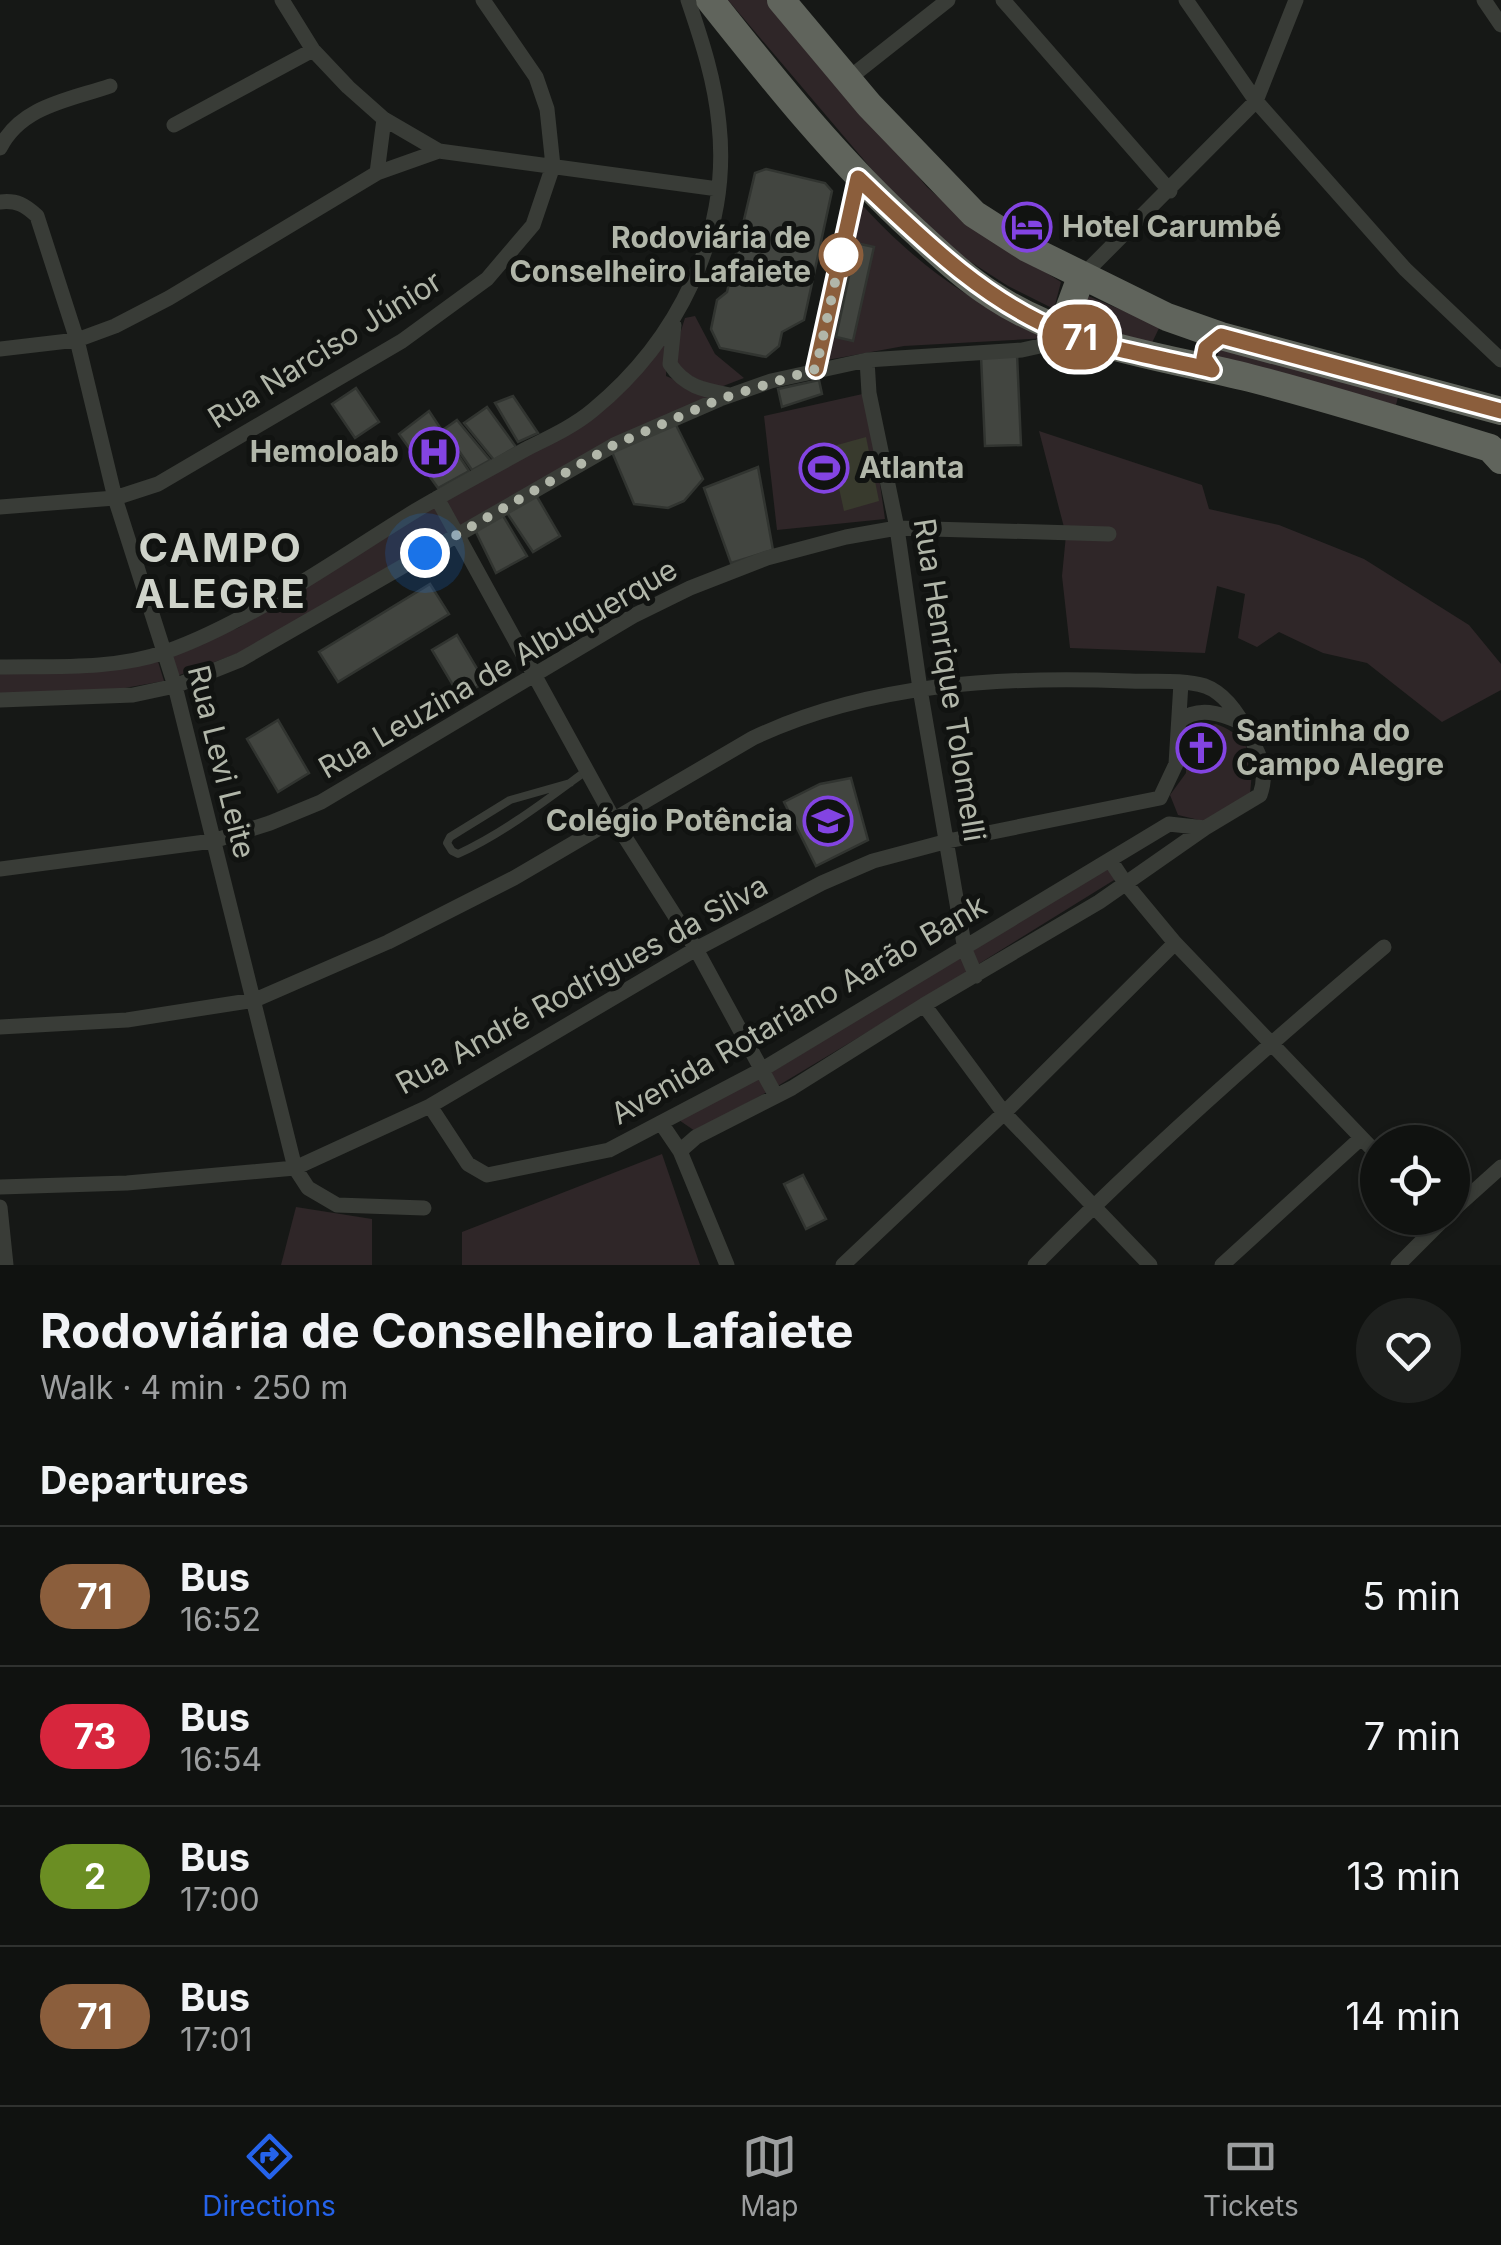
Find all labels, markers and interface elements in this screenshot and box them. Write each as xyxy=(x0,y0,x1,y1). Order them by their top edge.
hotel icon: Hotel Carumbé xyxy=(1001,201,1053,253)
place label: Hotel Carumbé xyxy=(1062,208,1281,244)
place label: Rodoviária de Conselheiro Lafaiete xyxy=(510,219,811,289)
marker: Rodoviária de Conselheiro Lafaiete xyxy=(820,234,862,276)
street label: Rua Narciso Júnior xyxy=(201,263,448,436)
line badge: 71 xyxy=(1035,304,1125,370)
text: 71 xyxy=(1062,316,1098,358)
hospital icon: Hemoloab xyxy=(408,426,460,478)
place label: Hemoloab xyxy=(250,433,399,469)
sports icon: Atlanta xyxy=(798,442,850,494)
place label: Atlanta xyxy=(859,449,964,485)
street label: Rua Henrique Tolomelli xyxy=(907,516,993,844)
district label: CAMPO ALEGRE xyxy=(135,523,307,618)
your location xyxy=(400,528,450,578)
street label: Rua Leuzina de Albuquerque xyxy=(312,551,683,786)
street label: Rua Levi Leite xyxy=(181,662,263,862)
place label: Santinha do Campo Alegre xyxy=(1236,712,1444,782)
church icon: Santinha do Campo Alegre xyxy=(1175,722,1227,774)
school or university icon: Colégio Potência xyxy=(802,795,854,847)
place label: Colégio Potência xyxy=(546,802,793,838)
street label: Rua André Rodrigues da Silva xyxy=(389,867,774,1101)
street label: Avenida Rotariano Aarão Bank xyxy=(604,886,993,1132)
map controls xyxy=(1360,1125,1470,1235)
button: locate xyxy=(1360,1125,1470,1235)
button: heart xyxy=(1356,1298,1461,1403)
text: Rodoviária de Conselheiro Lafaiete xyxy=(40,1301,854,1360)
text: Walk · 4 min · 250 m xyxy=(40,1368,348,1407)
text: Departures xyxy=(40,1457,249,1503)
text: Bus xyxy=(180,1554,250,1600)
text: 5 min xyxy=(1362,1573,1461,1619)
text: 71 xyxy=(77,1575,113,1617)
text: 16:52 xyxy=(180,1600,261,1639)
text: Bus xyxy=(180,1694,250,1740)
text: 7 min xyxy=(1364,1713,1461,1759)
text: 73 xyxy=(74,1715,116,1757)
text: 16:54 xyxy=(180,1740,262,1779)
text: Bus xyxy=(180,1834,250,1880)
text: 13 min xyxy=(1346,1853,1461,1899)
text: 2 xyxy=(84,1855,106,1897)
text: 17:00 xyxy=(180,1880,260,1919)
text: Bus xyxy=(180,1974,250,2020)
text: 14 min xyxy=(1345,1993,1461,2039)
text: 71 xyxy=(77,1995,113,2037)
text: 17:01 xyxy=(180,2020,252,2059)
tab: Directions xyxy=(202,2129,336,2223)
tab: Map xyxy=(740,2129,799,2223)
tab: Tickets xyxy=(1203,2129,1299,2223)

